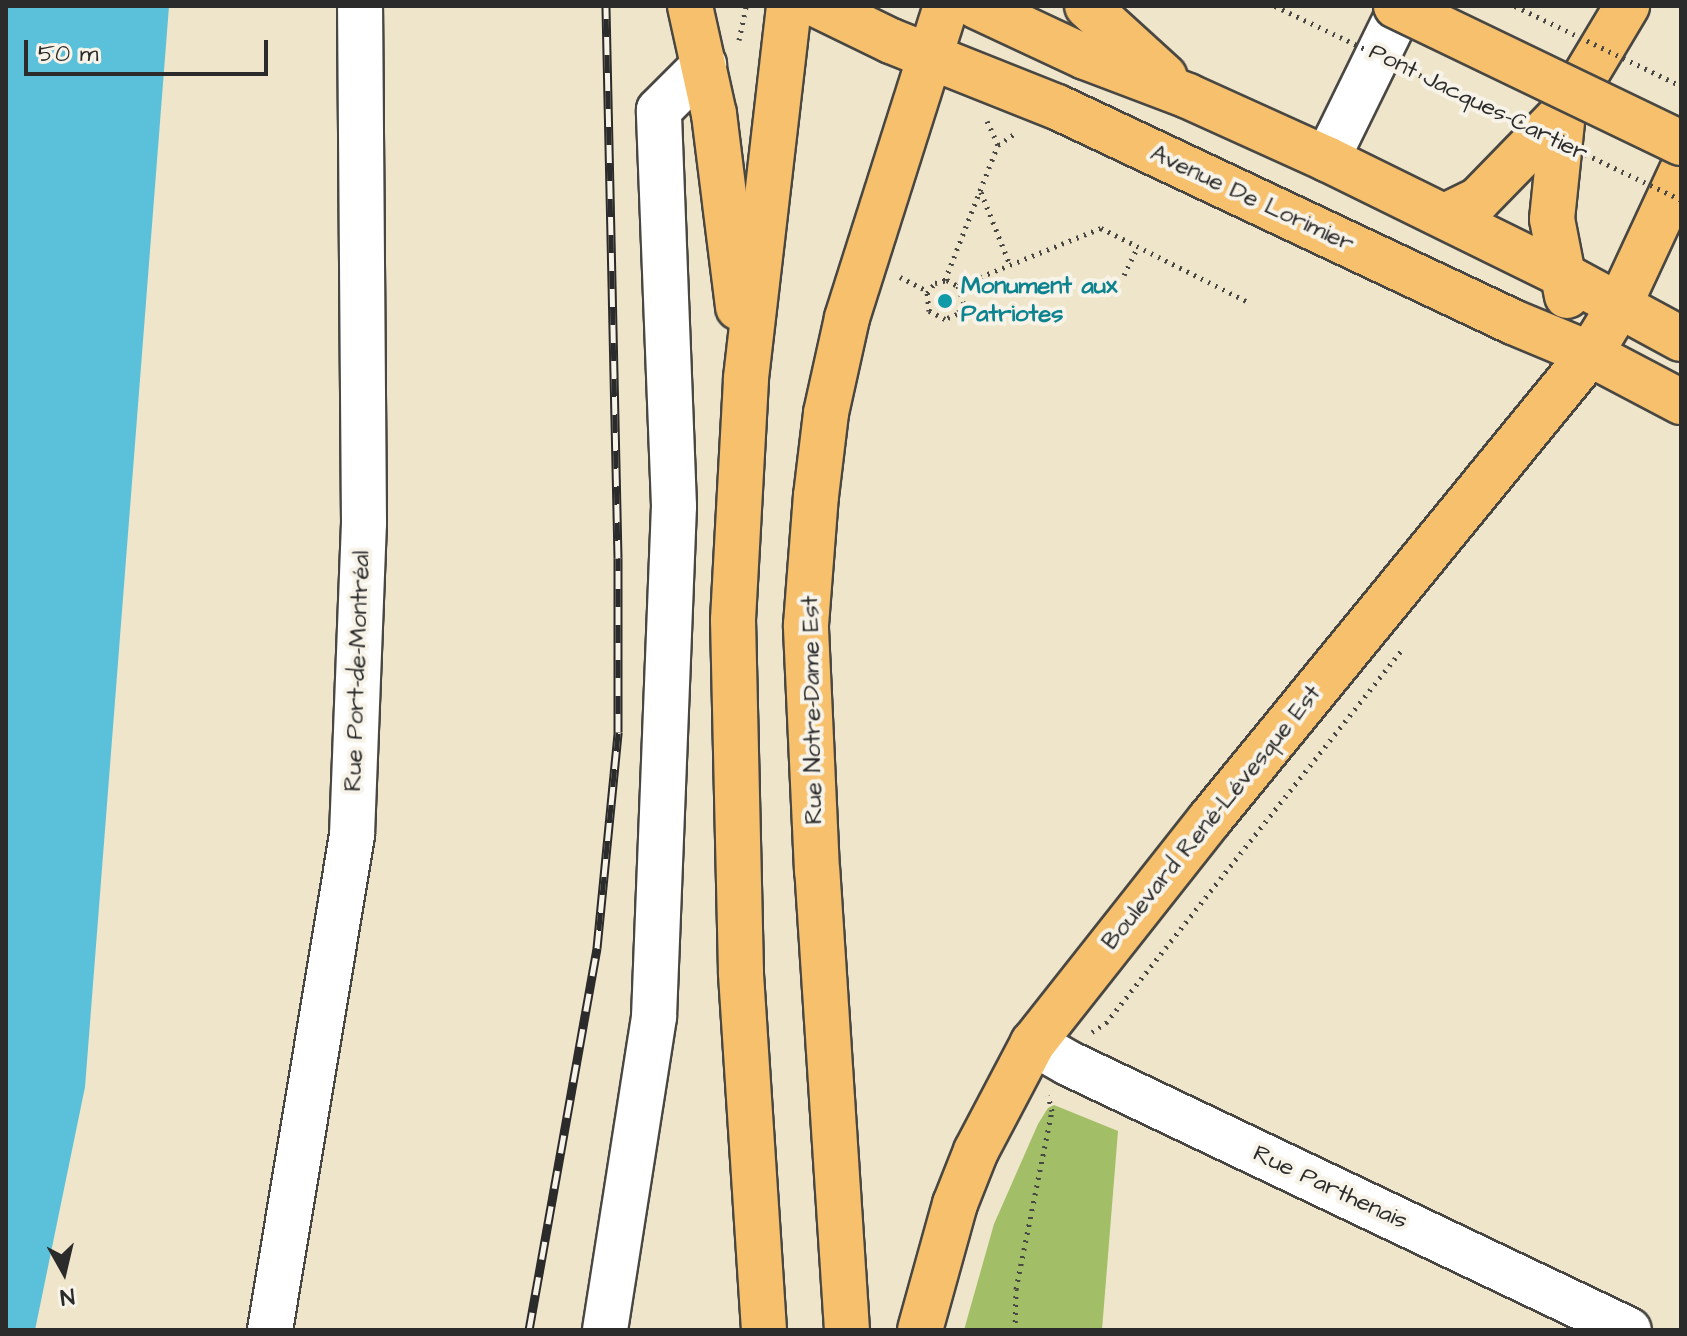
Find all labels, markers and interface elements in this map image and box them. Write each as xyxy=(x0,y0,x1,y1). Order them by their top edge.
scale bar xyxy=(28,24,272,74)
text: 50 m xyxy=(38,37,98,71)
street label: Pont Jacques-Cartier xyxy=(1364,38,1592,168)
street label: Avenue De Lorimier xyxy=(1146,139,1358,259)
place label: Monument aux Patriotes xyxy=(961,273,1117,329)
marker: Monument aux Patriotes xyxy=(936,292,954,310)
street label: Rue Port-de-Montréal xyxy=(339,550,377,792)
street label: Rue Notre-Dame Est xyxy=(797,595,829,825)
street label: Boulevard René-Lévesque Est xyxy=(1096,680,1328,956)
street label: Rue Parthenais xyxy=(1248,1140,1412,1236)
north arrow xyxy=(24,1232,104,1312)
text: N xyxy=(58,1280,76,1313)

